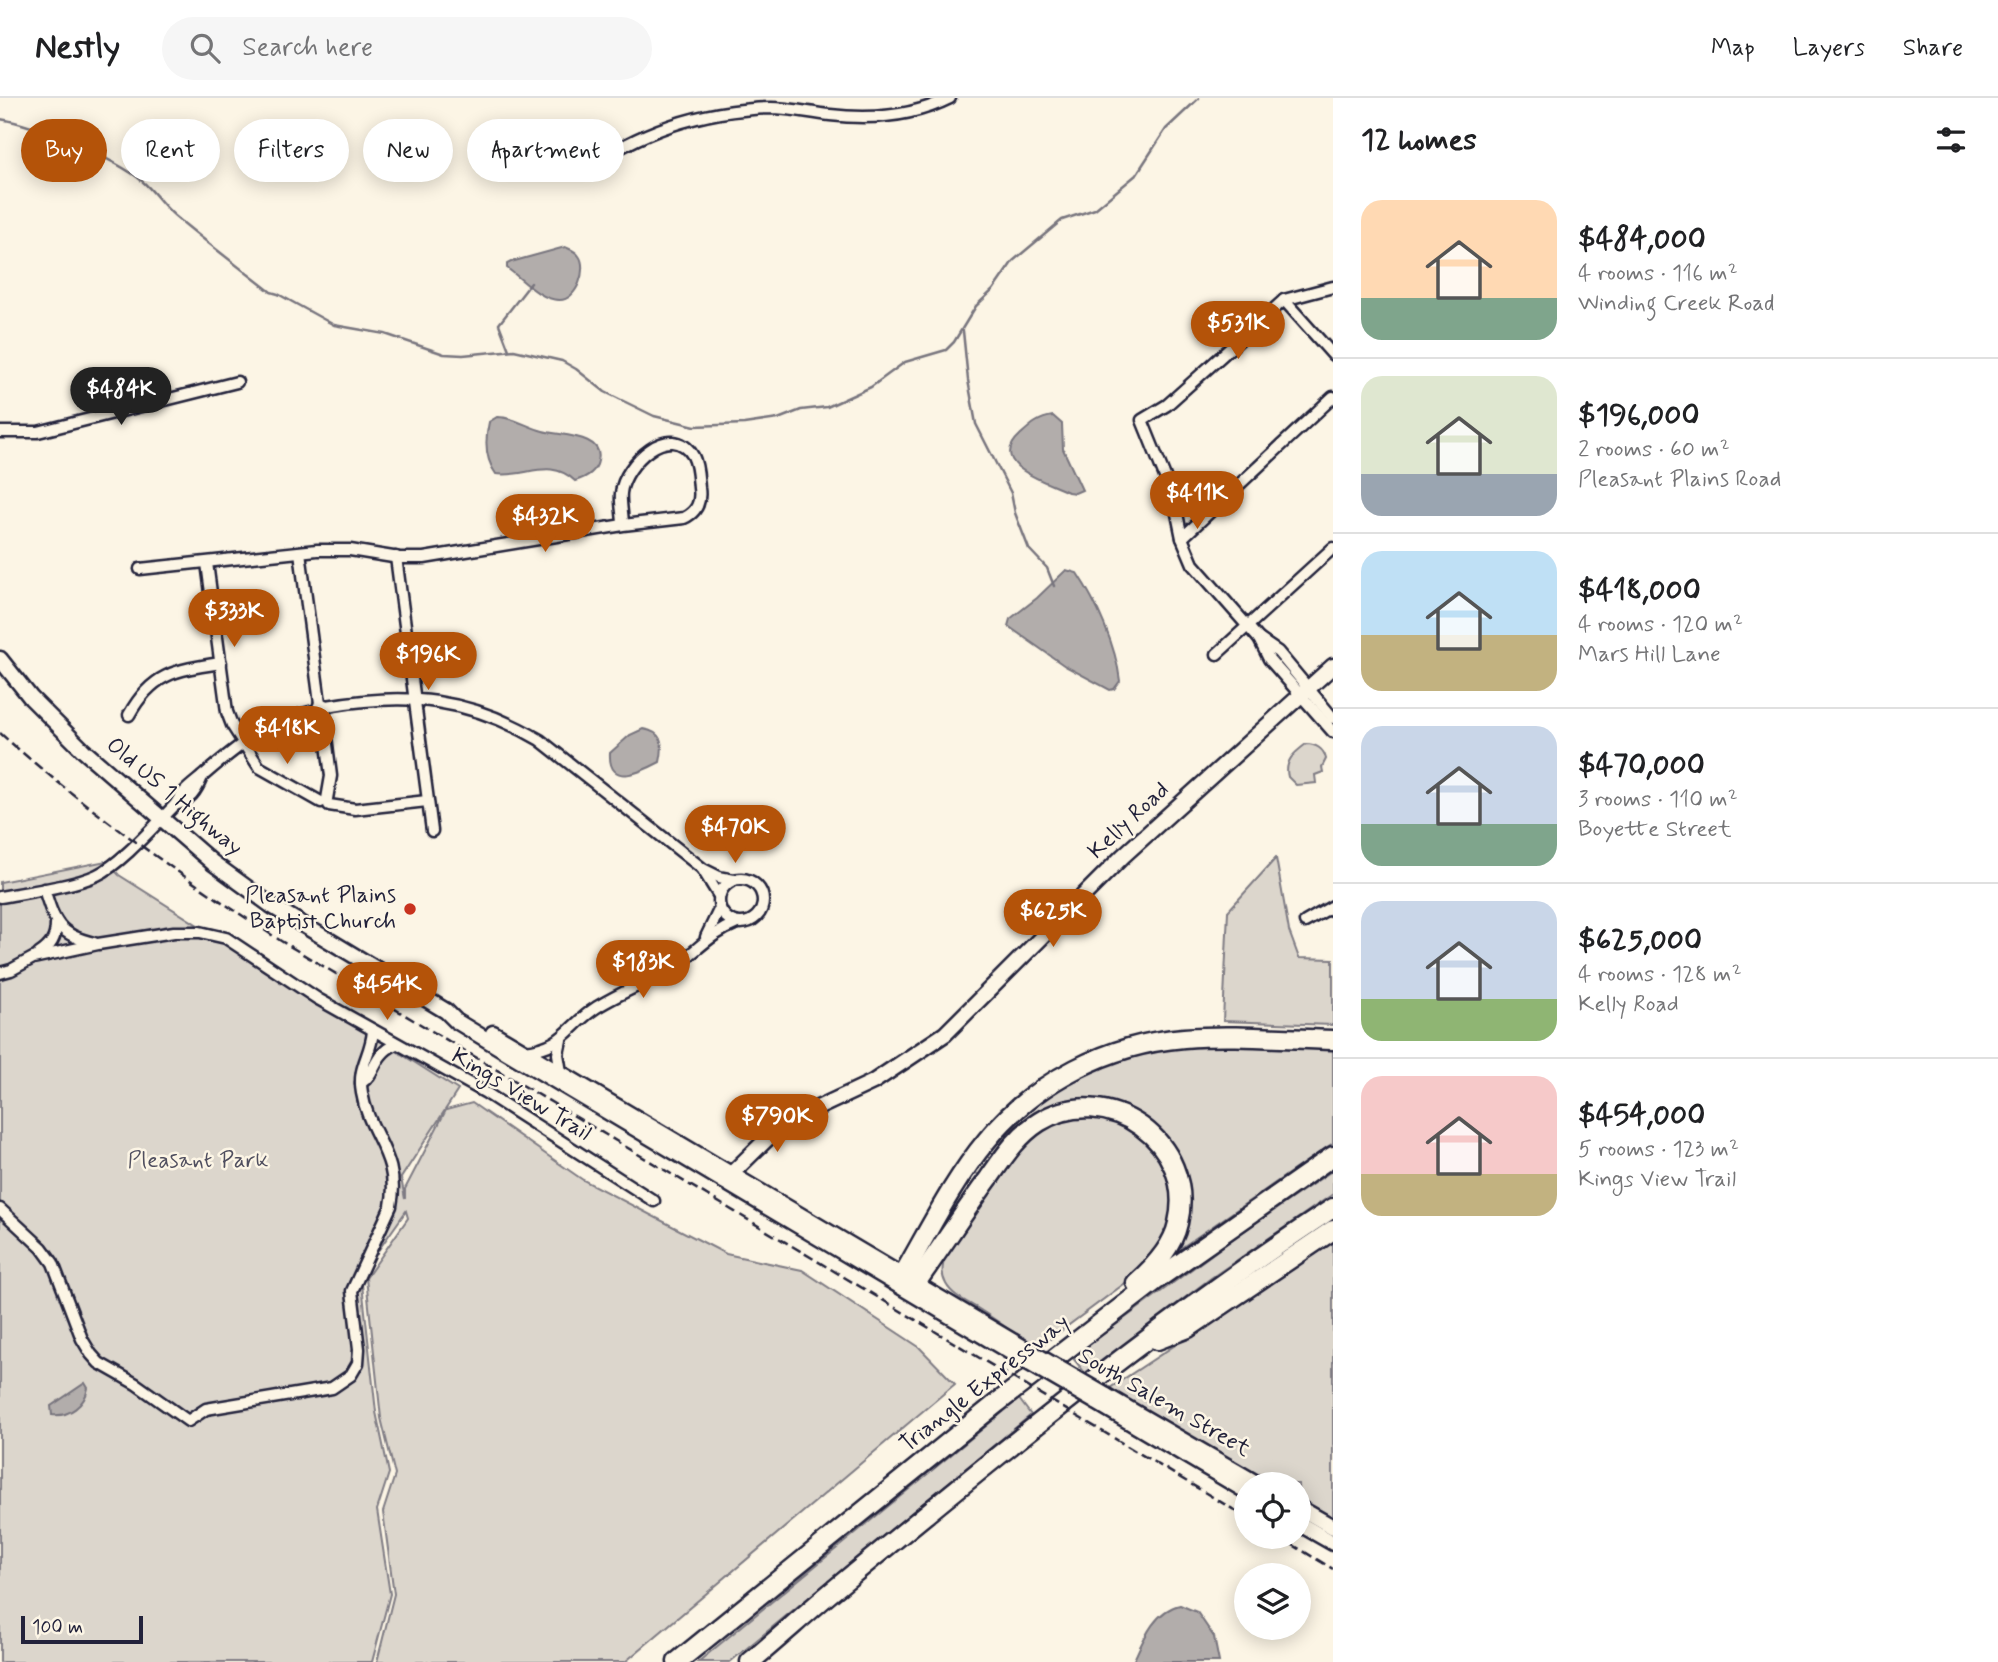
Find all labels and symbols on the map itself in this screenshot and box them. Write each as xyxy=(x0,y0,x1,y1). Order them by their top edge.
pin: $531K xyxy=(1189,302,1287,361)
pin: $484K xyxy=(72,368,170,427)
pin: $411K xyxy=(1148,472,1246,531)
pin: $432K xyxy=(496,494,594,554)
pin: $333K xyxy=(185,589,283,649)
pin: $196K xyxy=(379,632,477,692)
pin: $418K xyxy=(238,706,336,766)
street label: Old US 1 Highway xyxy=(98,731,249,865)
street label: Kelly Road xyxy=(1082,776,1176,866)
pin: $470K xyxy=(686,806,784,865)
place label: Pleasant Plains Baptist Church xyxy=(245,881,396,937)
pin: $625K xyxy=(1004,890,1102,949)
marker: Pleasant Plains Baptist Church xyxy=(402,901,418,917)
pin: $183K xyxy=(594,940,692,1000)
pin: $454K xyxy=(338,962,436,1022)
street label: Kings View Trail xyxy=(444,1041,596,1150)
pin: $790K xyxy=(728,1094,826,1154)
park label: Pleasant Park xyxy=(128,1146,268,1176)
street label: Triangle Expressway xyxy=(894,1308,1076,1460)
street label: South Salem Street xyxy=(1072,1341,1256,1465)
scale bar xyxy=(21,1613,144,1645)

